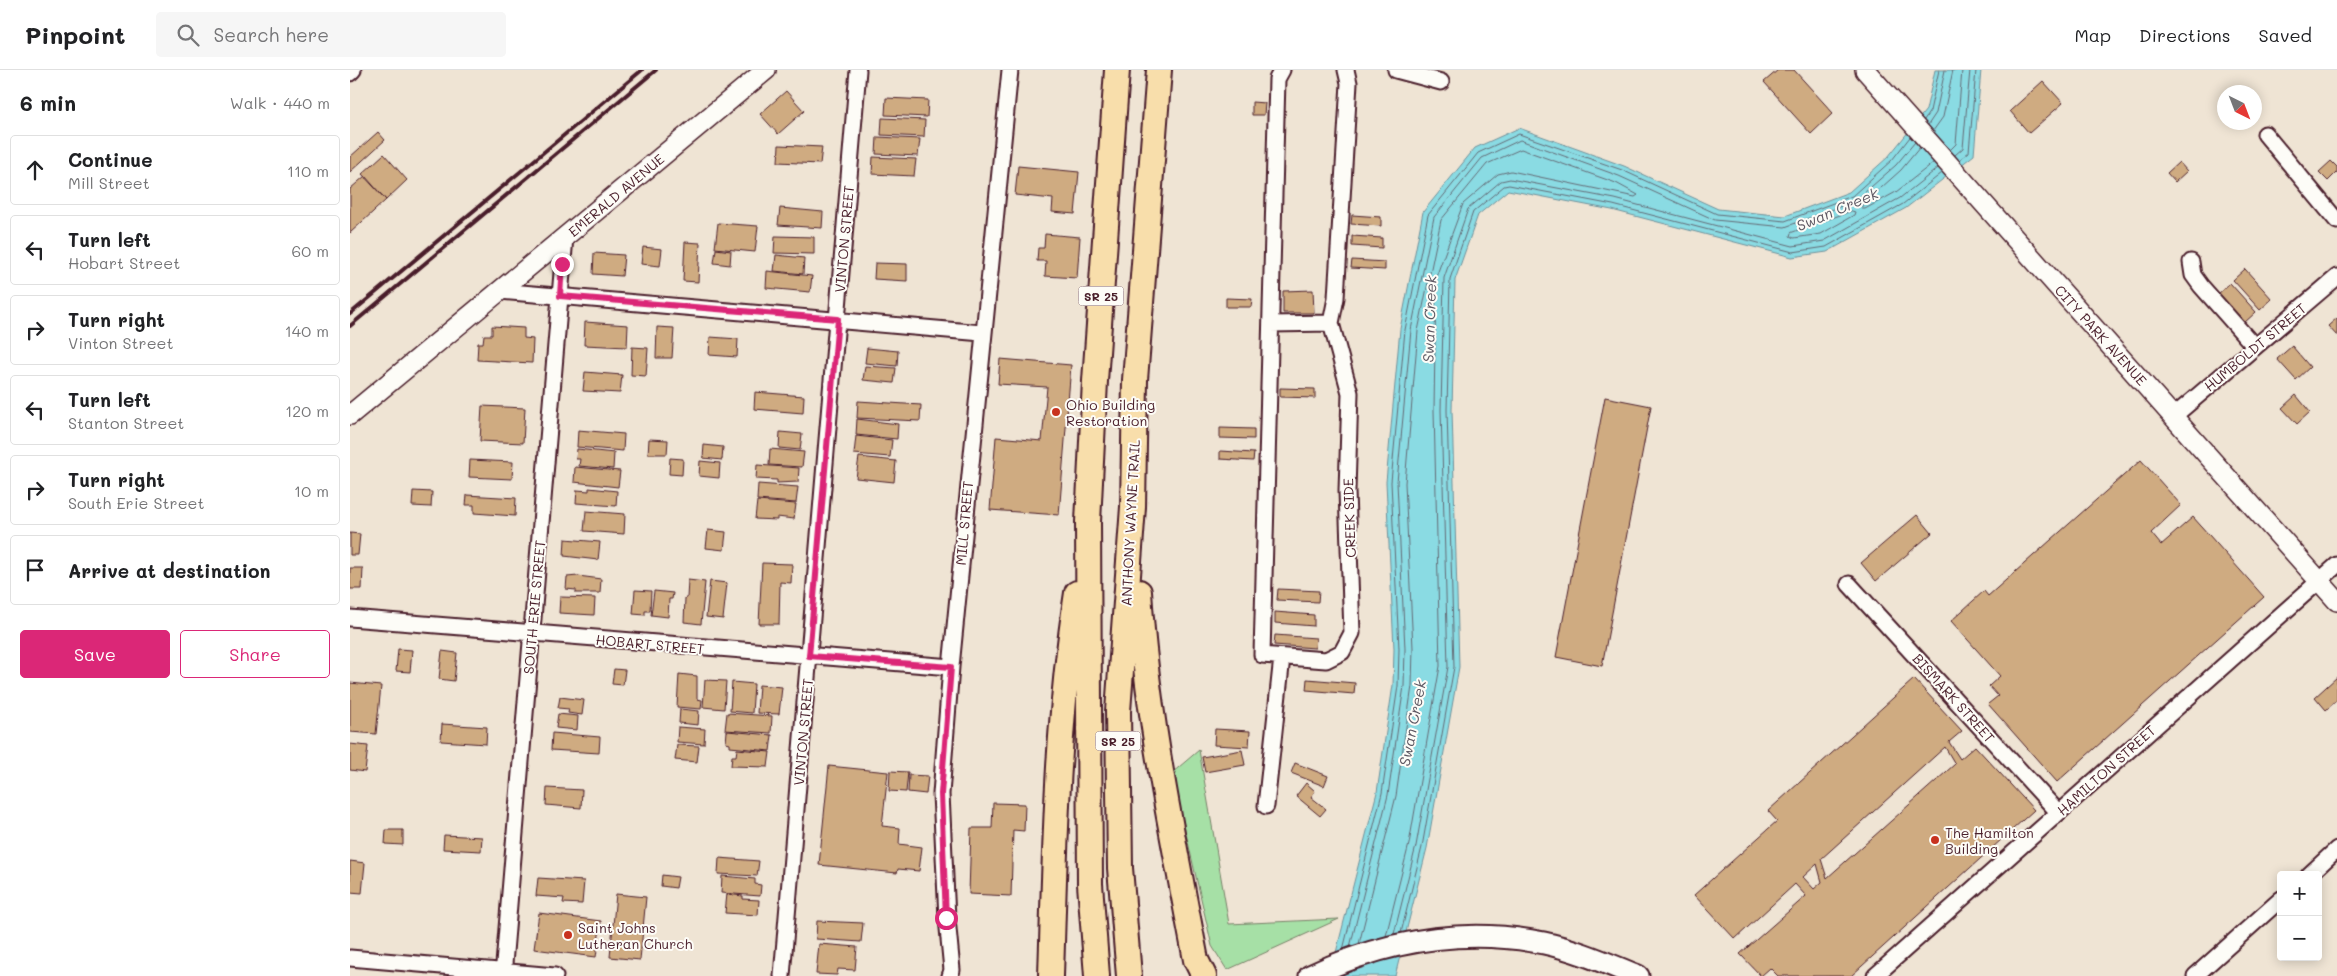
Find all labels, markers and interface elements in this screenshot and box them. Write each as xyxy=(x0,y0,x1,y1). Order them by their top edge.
search box xyxy=(156,12,506,57)
text: Pinpoint xyxy=(25,19,126,50)
icon: search xyxy=(174,21,202,49)
text: Search here xyxy=(214,22,329,47)
text: Map xyxy=(2074,23,2111,47)
text: Directions xyxy=(2139,23,2231,47)
text: Saved xyxy=(2259,23,2312,47)
north arrow xyxy=(2217,85,2262,130)
text: 6 min xyxy=(20,89,76,116)
text: Walk · 440 m xyxy=(230,92,330,113)
text: Continue xyxy=(68,147,153,172)
street label: EMERALD AVENUE xyxy=(564,149,668,241)
icon: ahead xyxy=(21,156,49,184)
text: 110 m xyxy=(287,160,329,181)
text: Mill Street xyxy=(68,172,150,193)
water label: Swan Creek xyxy=(1793,182,1882,235)
street label: VINTON STREET xyxy=(830,184,858,293)
text: Turn left xyxy=(68,227,151,252)
icon: left xyxy=(21,236,49,264)
text: 60 m xyxy=(292,240,329,261)
text: Hobart Street xyxy=(68,252,180,273)
route end xyxy=(551,253,574,276)
water label: Swan Creek xyxy=(1417,274,1441,363)
street label: CITY PARK AVENUE xyxy=(2051,281,2151,389)
road number: SR 25 xyxy=(1078,287,1124,306)
street label: HUMBOLDT STREET xyxy=(2200,298,2310,395)
text: Turn right xyxy=(68,307,165,332)
icon: right xyxy=(21,316,49,344)
text: 140 m xyxy=(285,320,329,341)
text: Vinton Street xyxy=(68,332,174,353)
text: Turn left xyxy=(68,387,151,412)
place label: Ohio Building Restoration xyxy=(1066,395,1155,430)
icon: left xyxy=(21,396,49,424)
text: 120 m xyxy=(285,400,329,421)
marker: Ohio Building Restoration xyxy=(1050,406,1062,418)
text: Stanton Street xyxy=(68,412,184,433)
street label: ANTHONY WAYNE TRAIL xyxy=(1116,439,1144,607)
text: Turn right xyxy=(68,467,165,492)
icon: right xyxy=(21,476,49,504)
street label: CREEK SIDE xyxy=(1338,478,1360,558)
text: 10 m xyxy=(294,480,329,501)
street label: MILL STREET xyxy=(951,480,977,566)
text: South Erie Street xyxy=(68,492,204,513)
street label: SOUTH ERIE STREET xyxy=(519,539,549,675)
icon: arrive xyxy=(21,556,49,584)
text: Arrive at destination xyxy=(68,558,271,583)
button: Save xyxy=(20,630,170,678)
button: Share xyxy=(180,630,330,678)
street label: HOBART STREET xyxy=(595,630,705,658)
street label: BISMARK STREET xyxy=(1909,649,1999,747)
street label: VINTON STREET xyxy=(789,677,817,786)
water label: Swan Creek xyxy=(1394,677,1430,768)
street label: HAMILTON STREET xyxy=(2053,720,2160,819)
road number: SR 25 xyxy=(1096,731,1140,750)
place label: The Hamilton Building xyxy=(1945,823,2034,858)
marker: The Hamilton Building xyxy=(1929,834,1941,846)
map controls xyxy=(2277,871,2322,961)
button: + xyxy=(2277,871,2322,916)
route start xyxy=(935,907,958,930)
button: − xyxy=(2277,916,2322,961)
place label: Saint Johns Lutheran Church xyxy=(578,918,693,953)
marker: Saint Johns Lutheran Church xyxy=(562,929,574,941)

